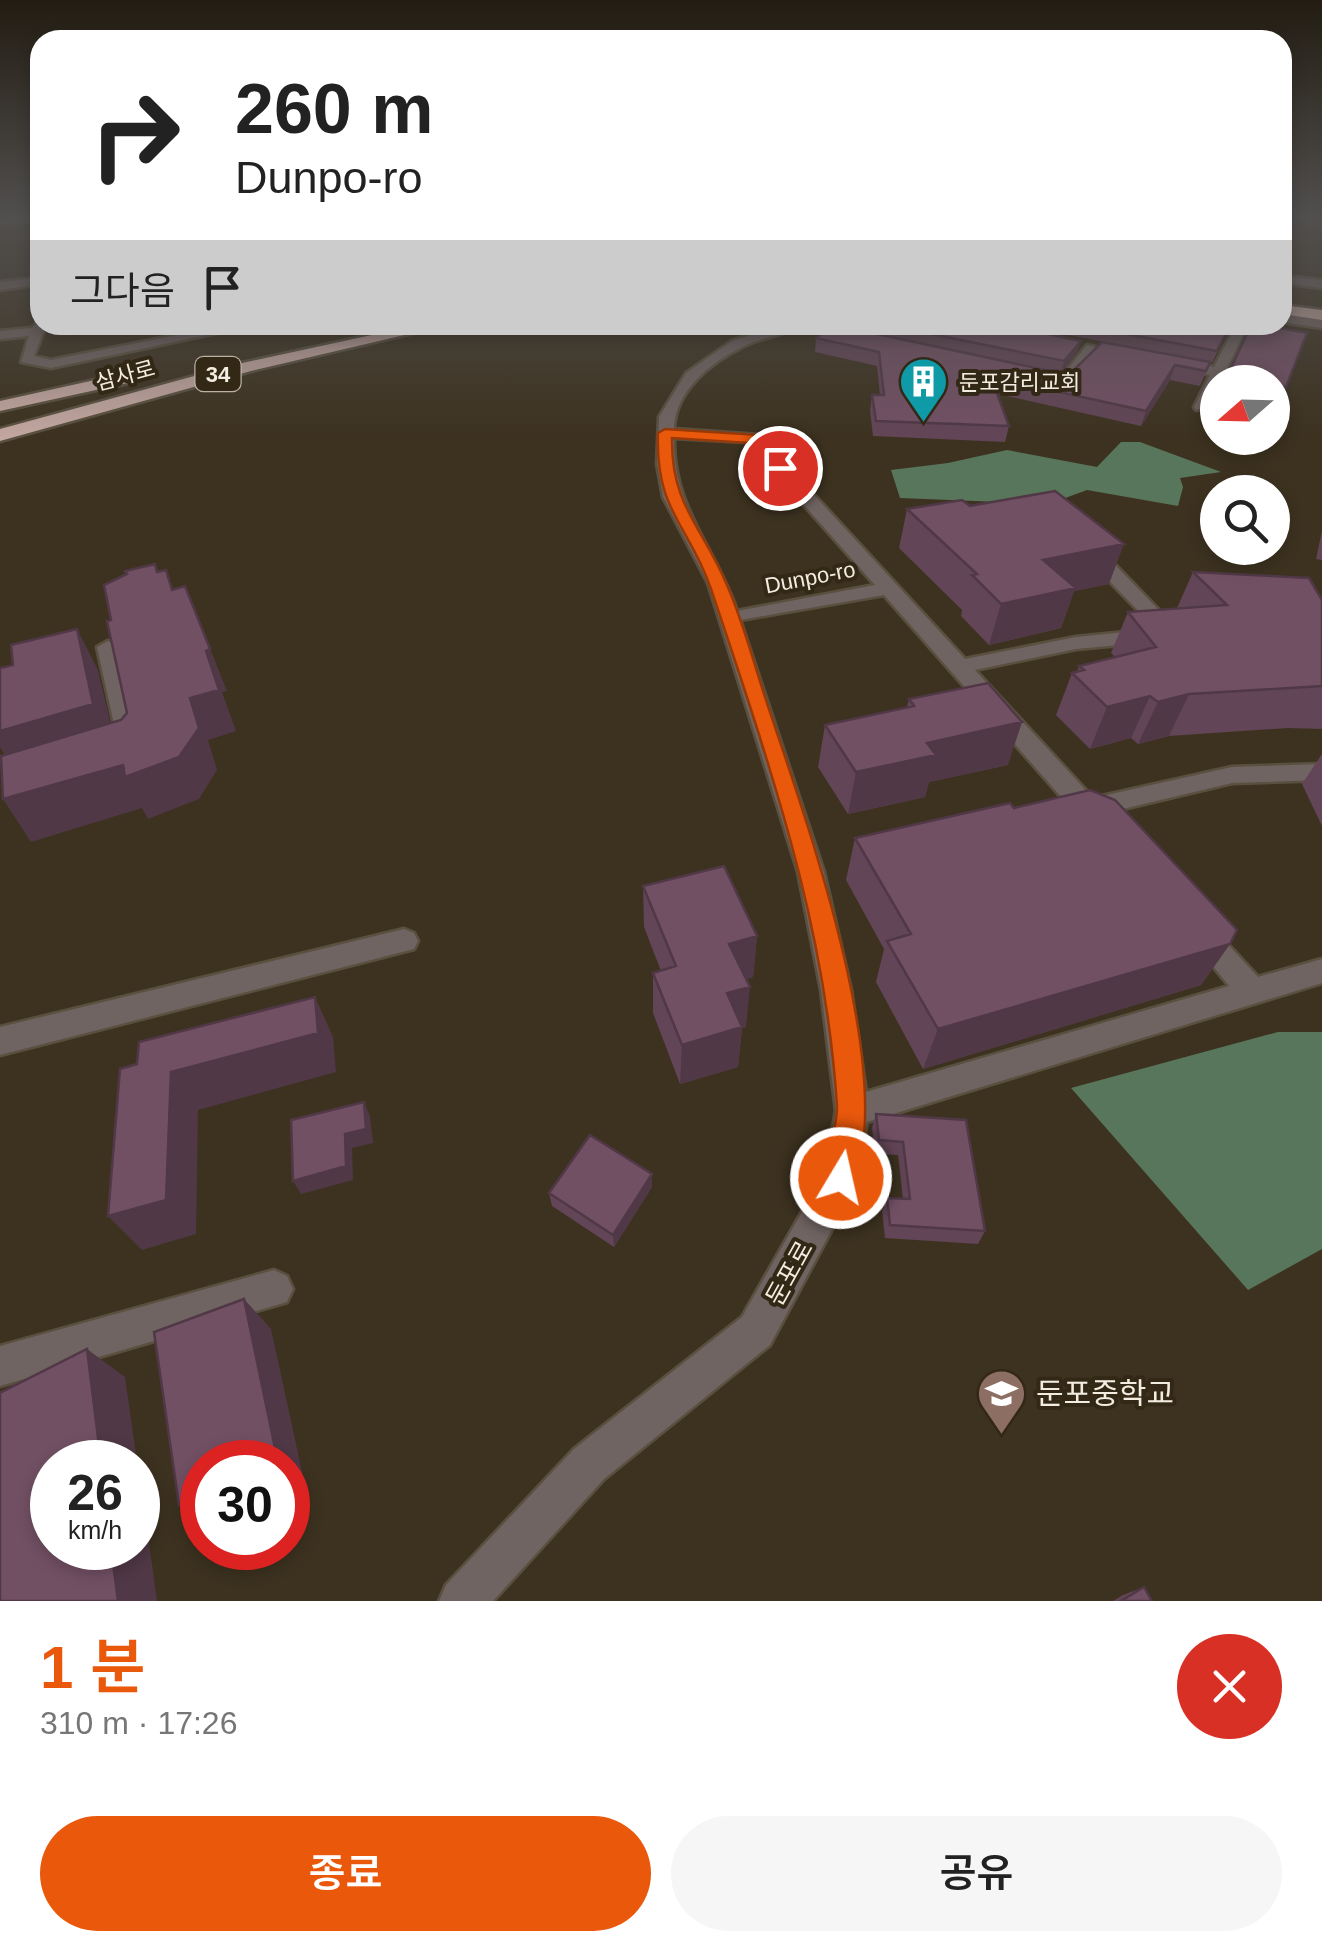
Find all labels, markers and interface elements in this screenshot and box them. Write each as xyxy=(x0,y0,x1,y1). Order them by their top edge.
icon: right xyxy=(70,70,200,200)
text: 260 m xyxy=(235,70,433,148)
text: Dunpo-ro xyxy=(235,152,423,203)
icon: arrive xyxy=(195,260,250,315)
text: 그다음 xyxy=(70,270,175,312)
street label: 삼사로 xyxy=(93,356,158,395)
building icon: 둔포감리교회 xyxy=(898,356,950,424)
road number: 34 xyxy=(196,357,240,391)
north arrow xyxy=(1200,365,1290,455)
map controls xyxy=(1200,365,1290,565)
place label: 둔포감리교회 xyxy=(959,370,1080,395)
pin xyxy=(738,426,823,511)
icon: arrive xyxy=(753,441,808,496)
button: search xyxy=(1200,475,1290,565)
street label: Dunpo-ro xyxy=(763,556,857,599)
position arrow xyxy=(789,1126,893,1230)
street label: 둔포로 xyxy=(760,1236,818,1310)
school or university icon: 둔포중학교 xyxy=(975,1368,1027,1436)
place label: 둔포중학교 xyxy=(1036,1377,1174,1410)
speed limit sign: 30 xyxy=(180,1440,310,1570)
text: 26 xyxy=(67,1465,123,1521)
text: km/h xyxy=(68,1516,122,1544)
text: 1 분 xyxy=(40,1634,145,1701)
button: close xyxy=(1177,1634,1282,1739)
text: 310 m · 17:26 xyxy=(40,1705,237,1741)
button: 종료 xyxy=(40,1816,651,1931)
button: 공유 xyxy=(671,1816,1282,1931)

